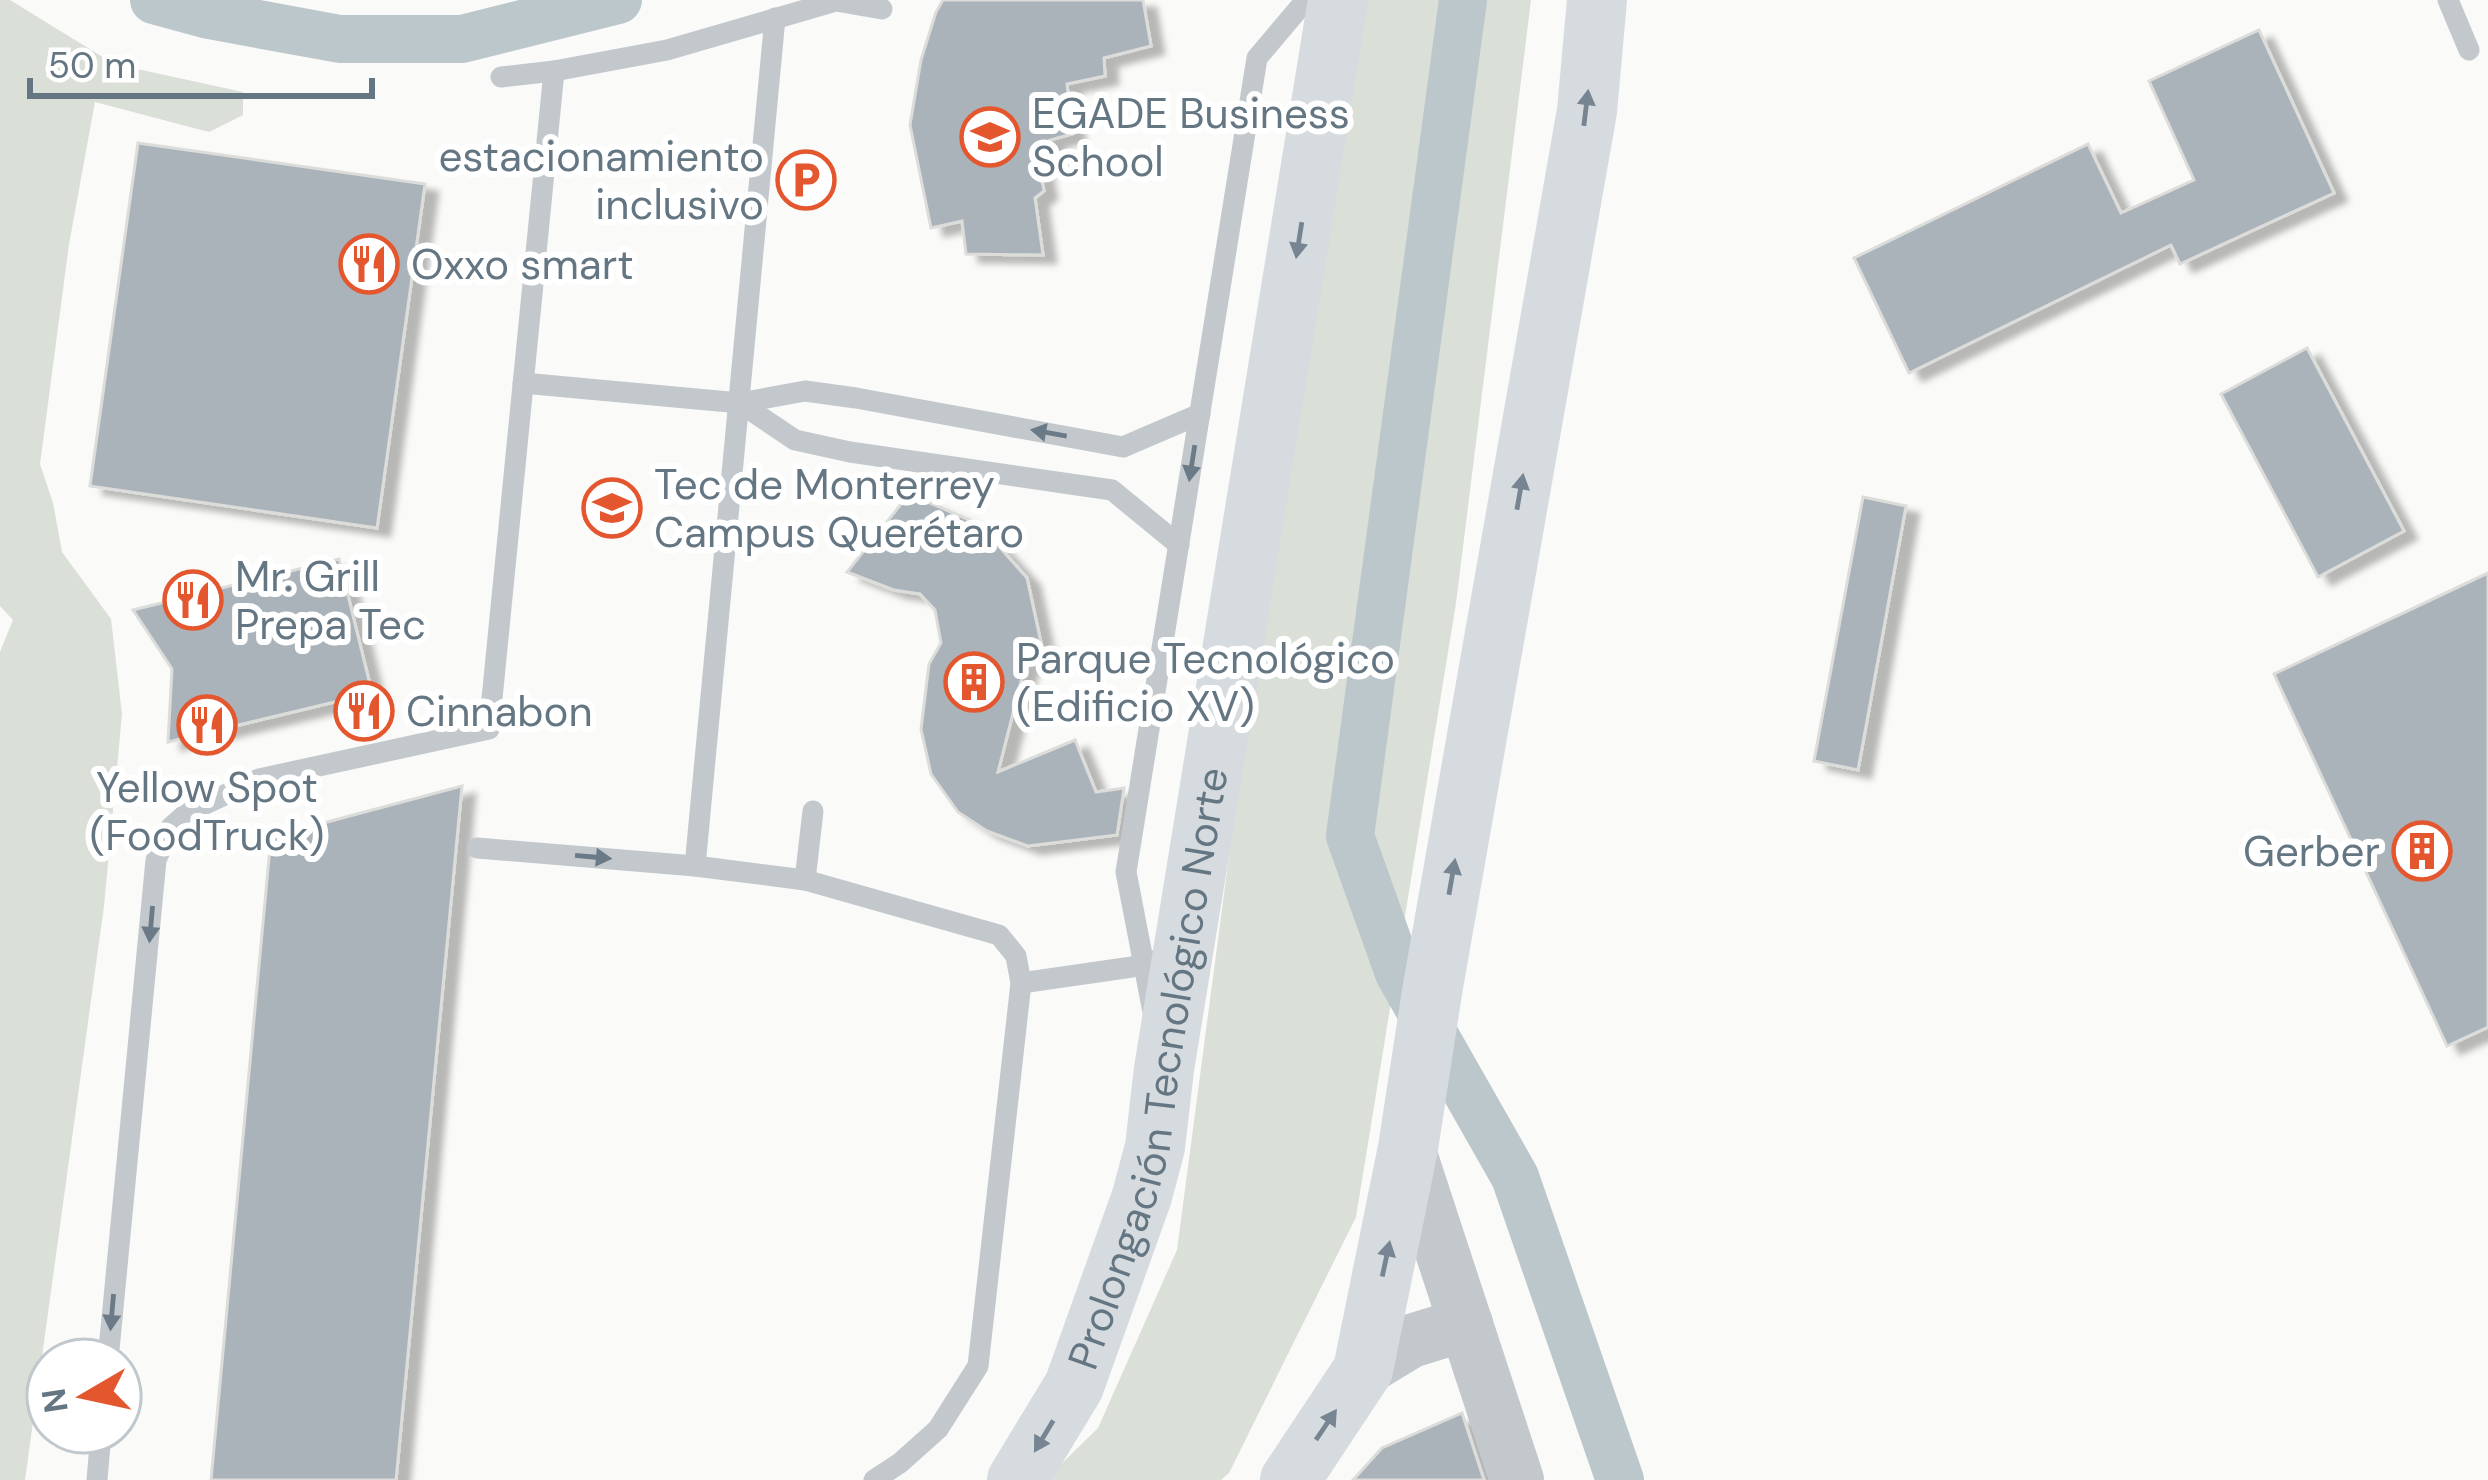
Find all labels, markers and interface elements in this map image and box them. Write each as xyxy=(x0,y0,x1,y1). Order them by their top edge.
scale bar xyxy=(30,24,372,98)
text: 50 m xyxy=(48,42,136,89)
place label: EGADE Business School xyxy=(1032,86,1350,189)
one-way arrow xyxy=(1577,89,1596,126)
school or university icon: EGADE Business School xyxy=(959,106,1021,168)
place label: estacionamiento inclusivo xyxy=(438,129,764,232)
parking icon: estacionamiento inclusivo xyxy=(775,149,837,211)
one-way arrow xyxy=(1289,222,1308,259)
restaurant icon: Oxxo smart xyxy=(338,233,400,295)
place label: Oxxo smart xyxy=(411,237,634,292)
one-way arrow xyxy=(1030,423,1068,442)
one-way arrow xyxy=(1182,445,1201,483)
place label: Tec de Monterrey Campus Querétaro xyxy=(654,457,1024,560)
one-way arrow xyxy=(1511,473,1529,511)
school or university icon: Tec de Monterrey Campus Querétaro xyxy=(581,477,643,539)
place label: Mr. Grill Prepa Tec xyxy=(235,549,426,652)
restaurant icon: Mr. Grill Prepa Tec xyxy=(162,569,224,631)
place label: Parque Tecnológico (Edificio XV) xyxy=(1016,631,1395,734)
building icon: Parque Tecnológico (Edificio XV) xyxy=(943,651,1005,713)
restaurant icon: Cinnabon xyxy=(333,680,395,742)
place label: Cinnabon xyxy=(406,684,593,739)
restaurant icon: Yellow Spot (FoodTruck) xyxy=(176,694,238,756)
place label: Yellow Spot (FoodTruck) xyxy=(89,760,325,863)
street label: Prolongación Tecnológico Norte xyxy=(1055,764,1241,1377)
building icon: Gerber xyxy=(2391,820,2453,882)
place label: Gerber xyxy=(2243,824,2380,879)
one-way arrow xyxy=(575,848,612,867)
one-way arrow xyxy=(1444,857,1462,895)
one-way arrow xyxy=(141,906,160,943)
one-way arrow xyxy=(1377,1240,1396,1278)
one-way arrow xyxy=(103,1294,122,1331)
north arrow xyxy=(24,1336,144,1456)
text: N xyxy=(32,1385,78,1416)
one-way arrow xyxy=(1314,1409,1337,1441)
one-way arrow xyxy=(1034,1420,1055,1453)

